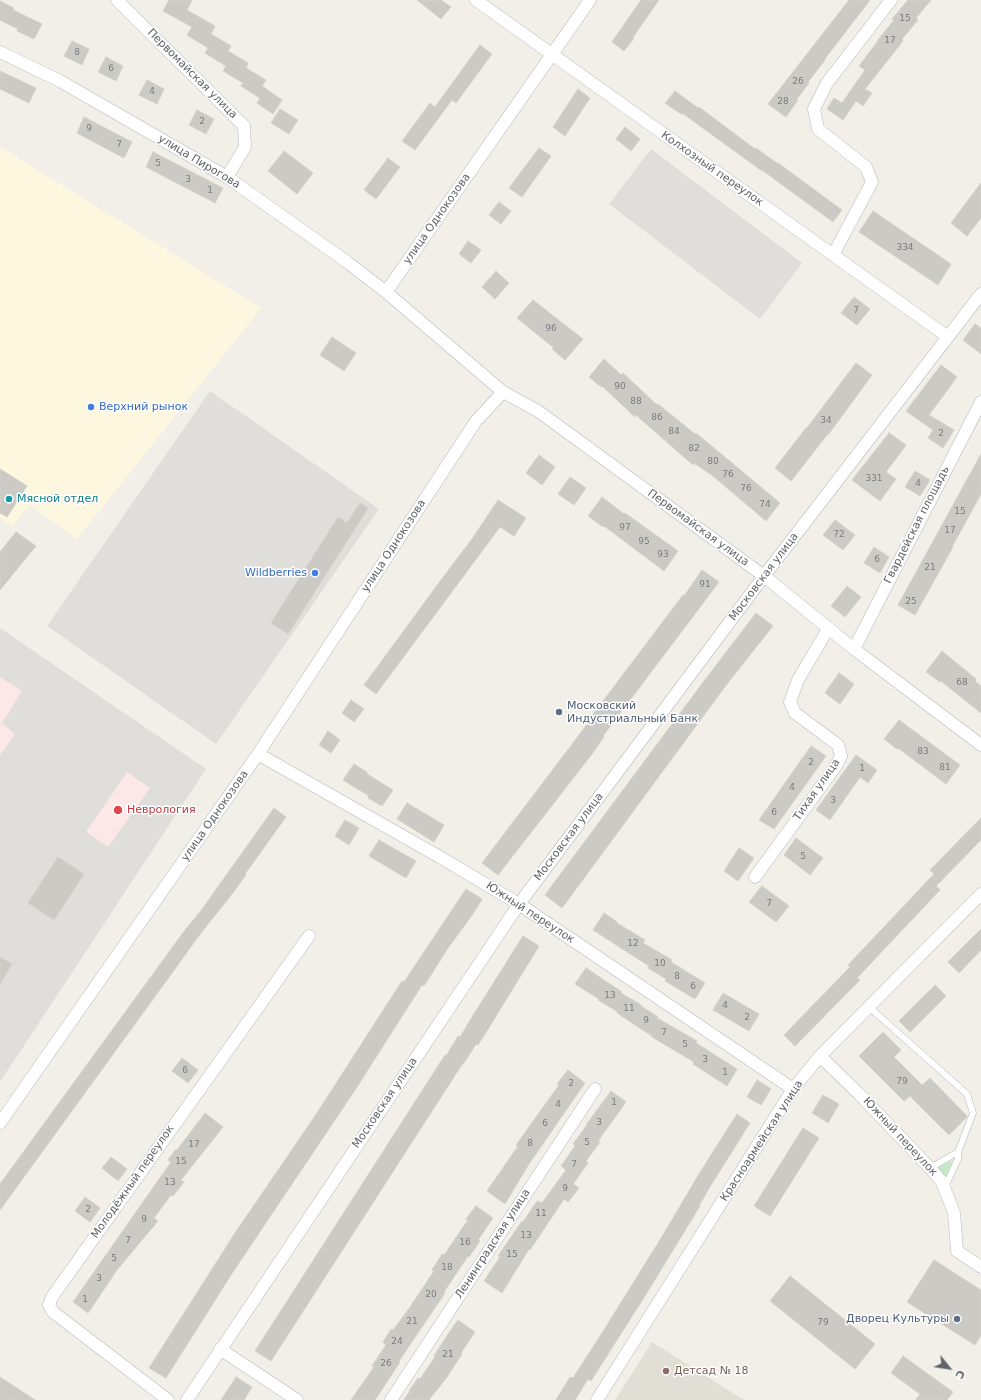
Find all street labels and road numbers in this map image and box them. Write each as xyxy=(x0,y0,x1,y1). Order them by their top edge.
street label: Первомайская улица xyxy=(144,26,240,122)
street label: Колхозный переулок xyxy=(658,129,766,209)
street label: улица Пирогова xyxy=(156,132,242,192)
street label: улица Однокозова xyxy=(401,171,473,267)
street label: Гвардейская площадь xyxy=(882,464,952,586)
street label: Первомайская улица xyxy=(645,487,751,569)
street label: улица Однокозова xyxy=(359,497,429,595)
street label: Московская улица xyxy=(727,530,801,624)
street label: Тихая улица xyxy=(791,757,843,823)
street label: улица Однокозова xyxy=(179,768,251,864)
street label: Московская улица xyxy=(532,790,606,884)
street label: Южный переулок xyxy=(483,879,577,947)
street label: Московская улица xyxy=(350,1055,420,1151)
street label: Красноармейская улица xyxy=(718,1078,806,1204)
street label: Южный переулок xyxy=(860,1095,940,1179)
street label: Молодёжный переулок xyxy=(89,1123,177,1241)
street label: Ленинградская улица xyxy=(453,1187,533,1301)

